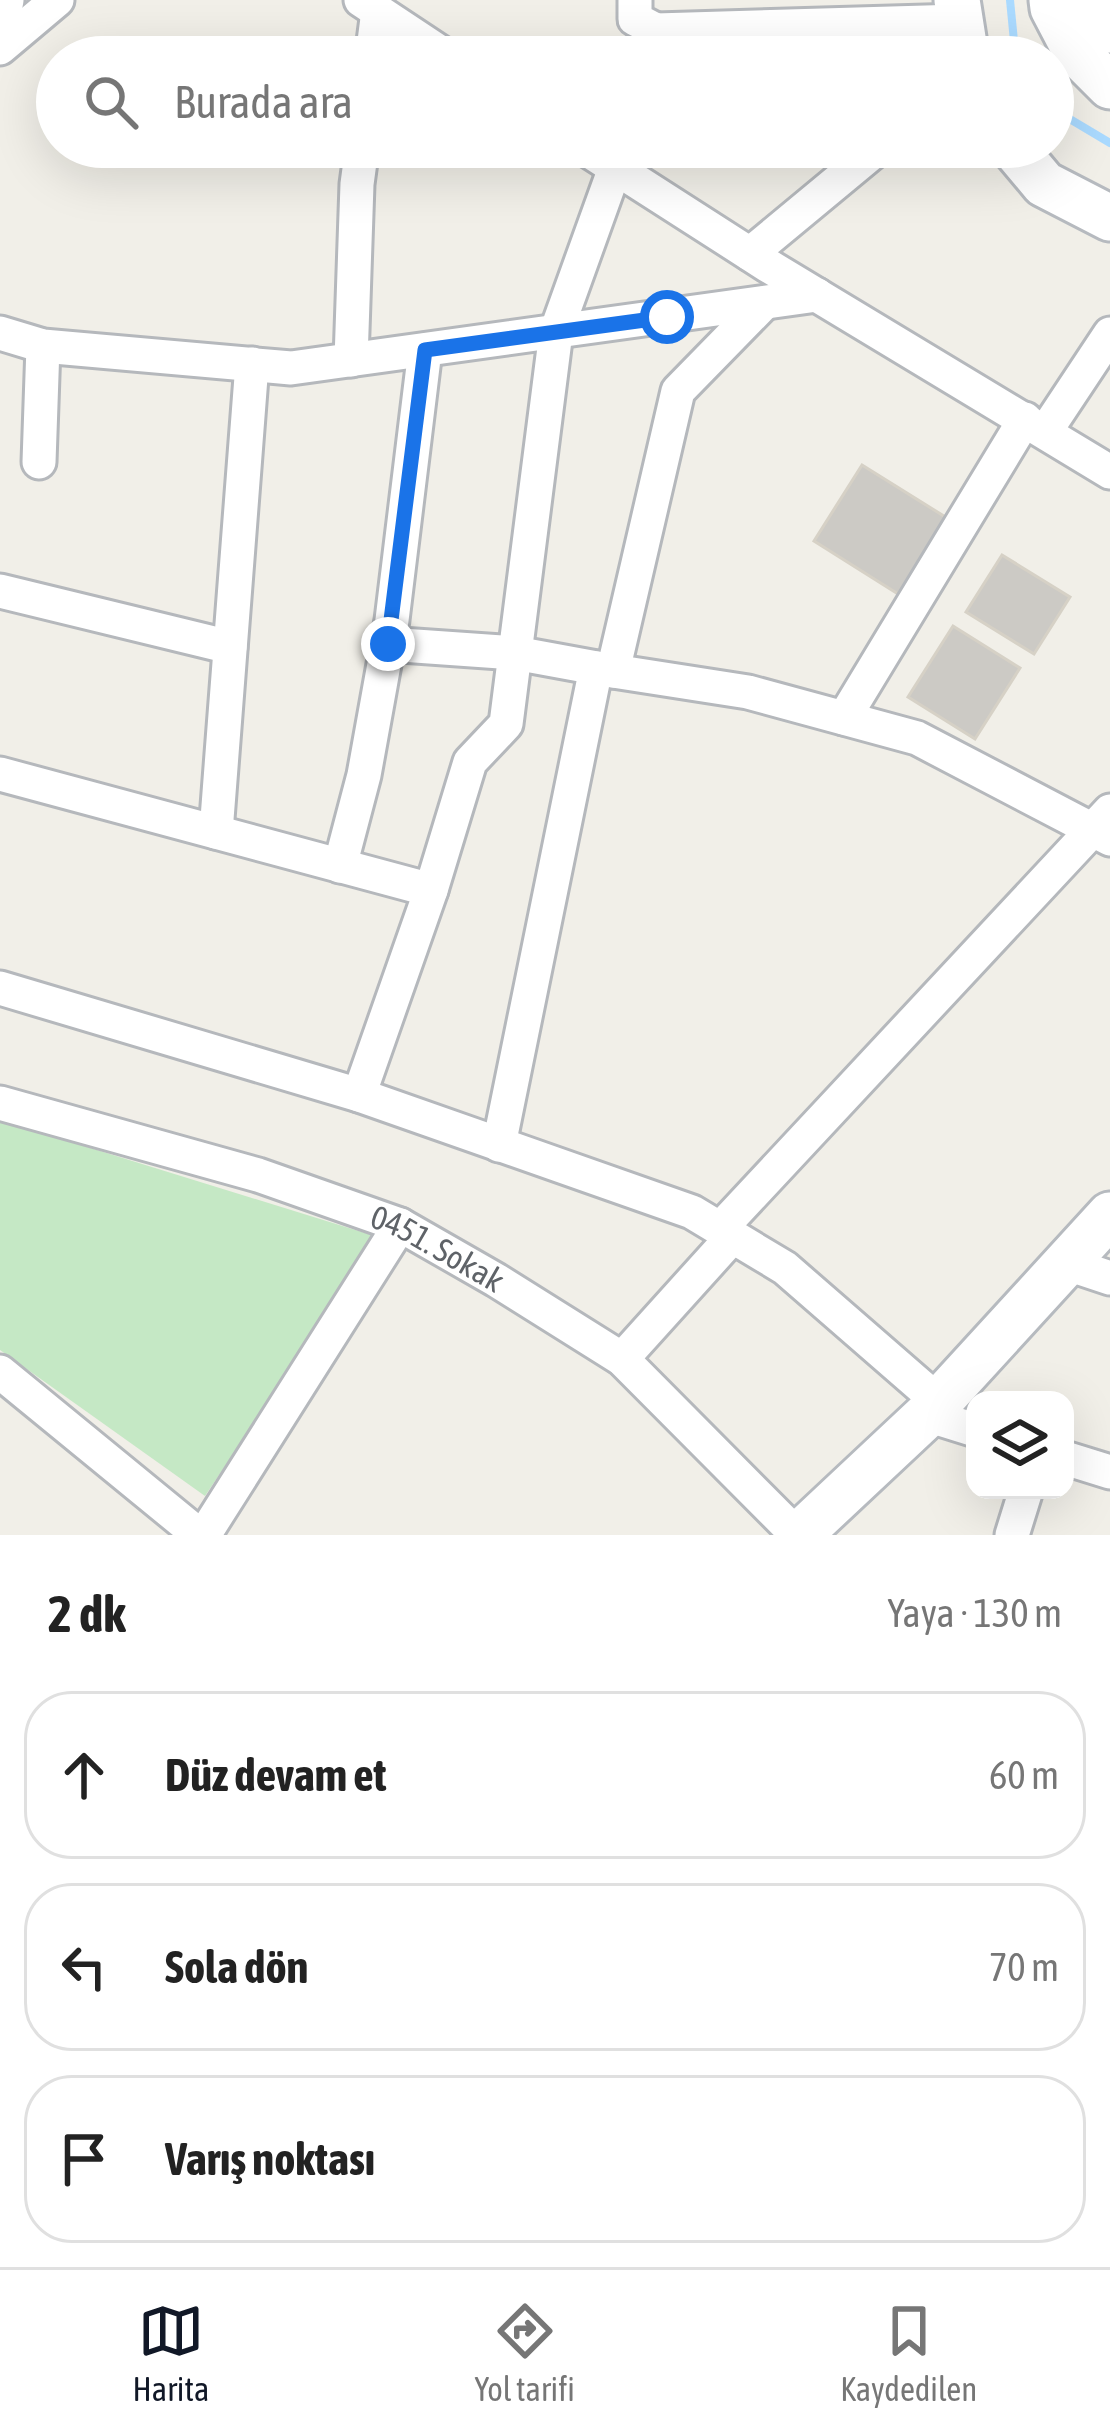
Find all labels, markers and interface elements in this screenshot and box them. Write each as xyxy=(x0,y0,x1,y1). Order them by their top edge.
search box xyxy=(36,36,1074,168)
icon: search xyxy=(78,69,144,135)
text: Burada ara xyxy=(174,76,353,128)
route start xyxy=(640,290,694,344)
route end xyxy=(361,617,415,671)
street label: 0451. Sokak xyxy=(366,1197,511,1300)
map controls xyxy=(966,1391,1074,1499)
button: layers xyxy=(966,1391,1074,1499)
text: 2 dk xyxy=(48,1584,126,1643)
text: Yaya · 130 m xyxy=(888,1591,1062,1635)
icon: ahead xyxy=(51,1742,117,1808)
text: Düz devam et xyxy=(165,1749,387,1801)
text: 60 m xyxy=(989,1753,1059,1797)
icon: left xyxy=(51,1934,117,2000)
text: Sola dön xyxy=(165,1941,308,1993)
text: 70 m xyxy=(989,1945,1059,1989)
icon: arrive xyxy=(51,2126,117,2192)
text: Varış noktası xyxy=(165,2133,375,2185)
tab: Harita xyxy=(133,2298,209,2408)
tab: Yol tarifi xyxy=(475,2298,575,2408)
tab: Kaydedilen xyxy=(840,2298,977,2408)

